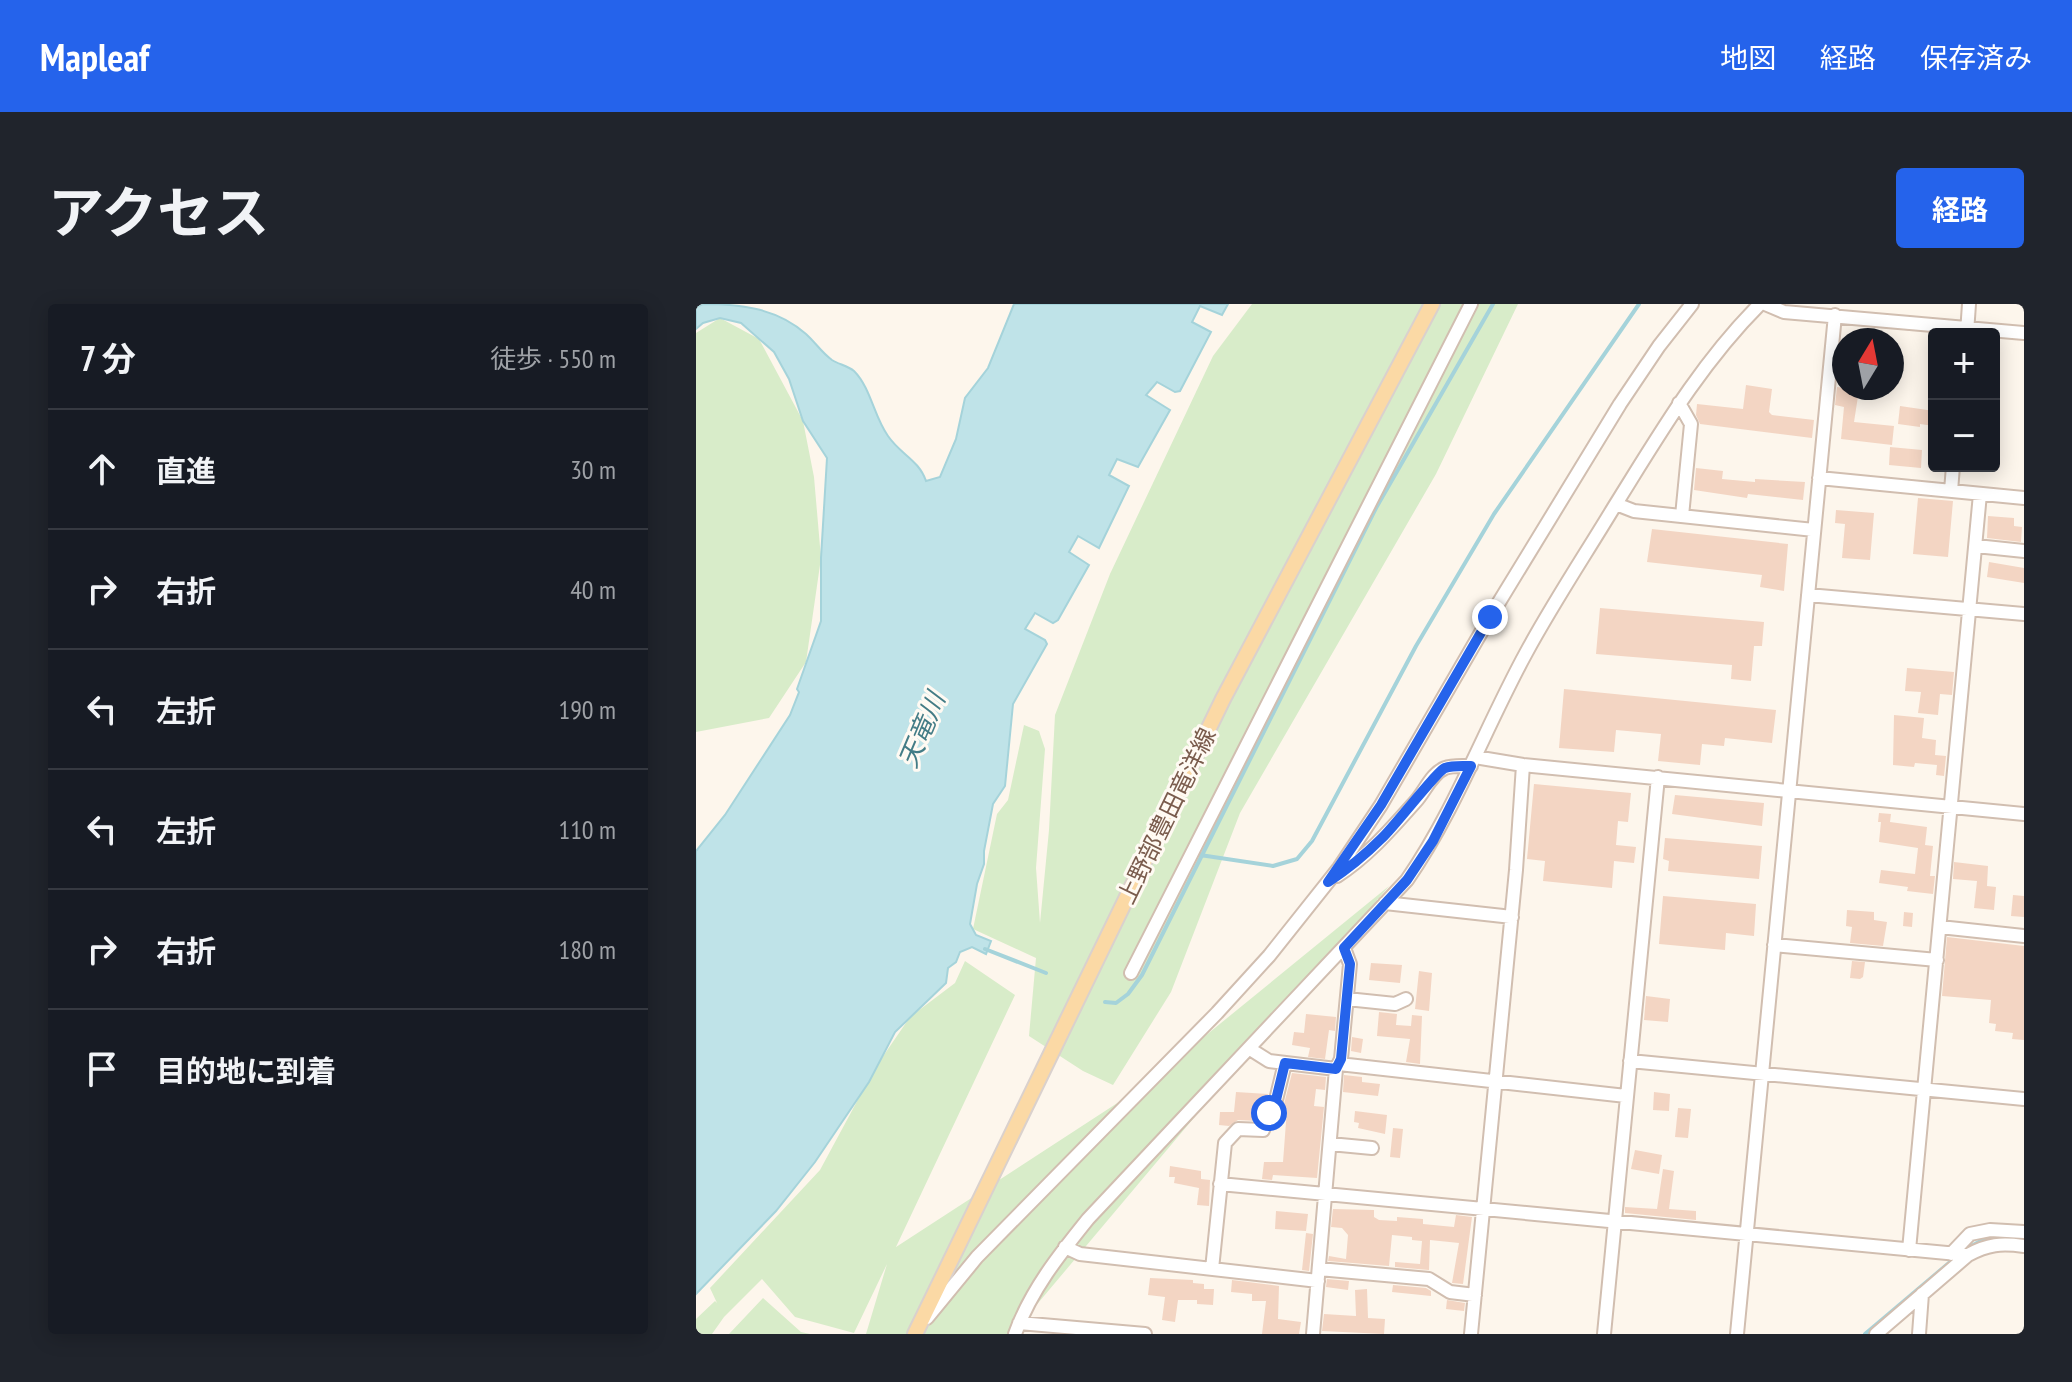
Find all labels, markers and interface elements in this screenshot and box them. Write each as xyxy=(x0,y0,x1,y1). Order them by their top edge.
text: Mapleaf xyxy=(40,32,149,81)
text: 地図 xyxy=(1720,39,1776,76)
text: 経路 xyxy=(1820,39,1876,76)
text: 保存済み xyxy=(1920,39,2032,76)
button: 経路 xyxy=(1896,168,2024,248)
text: アクセス xyxy=(48,176,269,248)
north arrow xyxy=(1832,328,1904,400)
map controls xyxy=(1928,328,2000,472)
button: + xyxy=(1928,328,2000,400)
text: 7 分 xyxy=(80,336,136,380)
text: 徒歩 · 550 m xyxy=(490,342,616,375)
button: − xyxy=(1928,400,2000,472)
icon: ahead xyxy=(80,447,124,491)
text: 直進 xyxy=(156,451,216,490)
text: 30 m xyxy=(570,453,616,486)
icon: right xyxy=(80,567,124,611)
text: 右折 xyxy=(156,571,216,610)
text: 40 m xyxy=(570,573,616,606)
route end xyxy=(1472,599,1508,635)
water label: 天竜川 xyxy=(891,685,953,772)
icon: left xyxy=(80,687,124,731)
text: 左折 xyxy=(156,691,216,730)
text: 190 m xyxy=(558,693,616,726)
street label: 上野部豊田竜洋線 xyxy=(1111,723,1223,909)
icon: left xyxy=(80,807,124,851)
text: 左折 xyxy=(156,811,216,850)
text: 110 m xyxy=(558,813,616,846)
icon: right xyxy=(80,927,124,971)
text: 右折 xyxy=(156,931,216,970)
text: 180 m xyxy=(558,933,616,966)
icon: arrive xyxy=(80,1047,124,1091)
text: 目的地に到着 xyxy=(156,1051,336,1090)
route start xyxy=(1251,1095,1287,1131)

